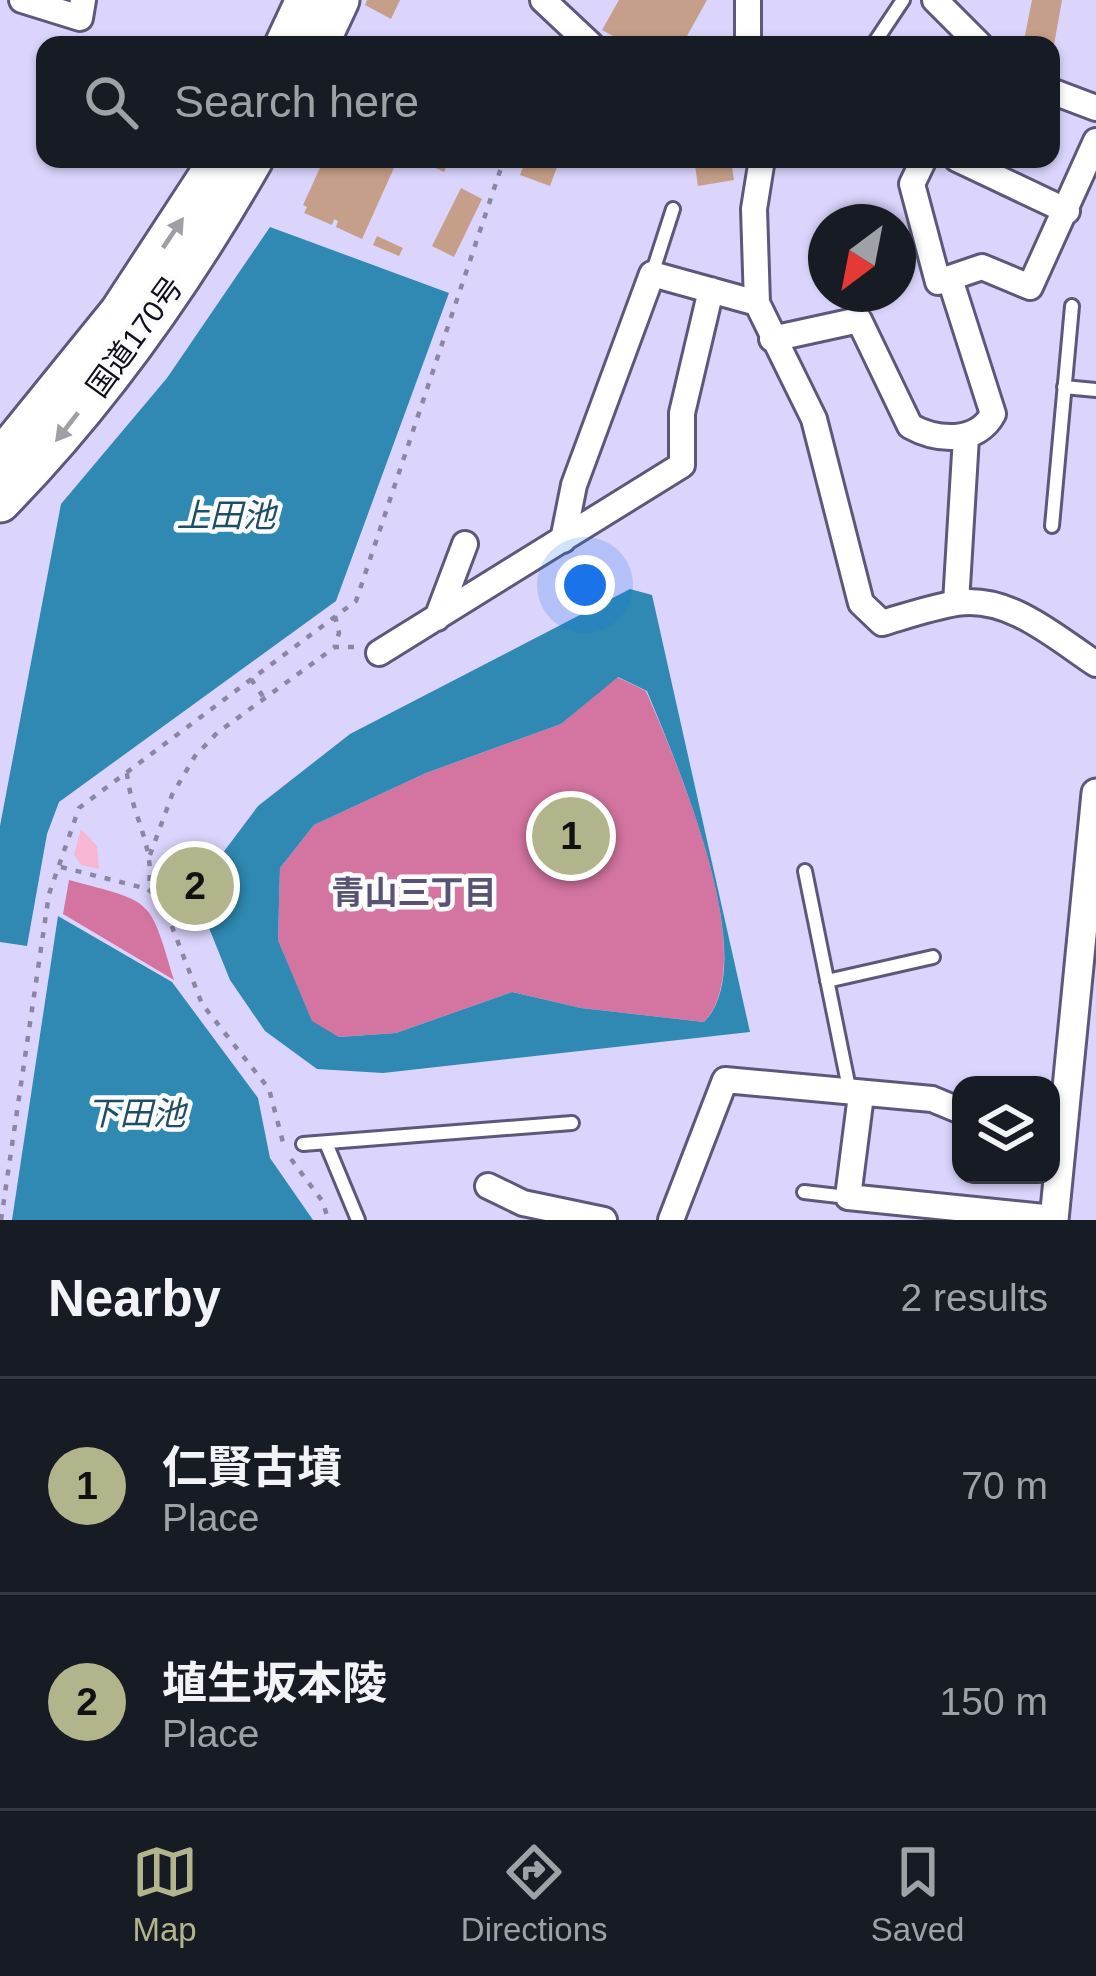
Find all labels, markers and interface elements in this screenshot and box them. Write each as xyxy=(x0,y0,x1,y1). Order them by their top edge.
search box xyxy=(36,36,1060,168)
icon: search xyxy=(78,69,144,135)
text: Search here xyxy=(174,76,419,127)
north arrow xyxy=(808,204,916,312)
one-way arrow xyxy=(161,217,184,250)
street label: 国道170号 xyxy=(80,270,189,403)
one-way arrow xyxy=(55,412,80,443)
water label: 上田池 xyxy=(177,497,279,534)
your location xyxy=(555,555,615,615)
pin: 1 xyxy=(532,791,610,881)
pin: 2 xyxy=(156,841,234,931)
district label: 青山三丁目 xyxy=(332,874,497,911)
map controls xyxy=(952,1076,1060,1184)
button: layers xyxy=(952,1076,1060,1184)
water label: 下田池 xyxy=(87,1095,189,1132)
text: Nearby xyxy=(48,1270,221,1327)
text: 2 results xyxy=(901,1276,1048,1319)
text: 仁賢古墳 xyxy=(162,1442,342,1493)
text: 1 xyxy=(76,1464,98,1507)
text: 70 m xyxy=(961,1464,1048,1507)
text: Place xyxy=(162,1496,260,1539)
text: 埴生坂本陵 xyxy=(162,1658,387,1709)
text: 2 xyxy=(76,1680,98,1723)
text: 150 m xyxy=(940,1680,1048,1723)
text: Place xyxy=(162,1712,260,1755)
tab: Map xyxy=(132,1839,198,1949)
tab: Directions xyxy=(461,1839,608,1949)
tab: Saved xyxy=(871,1839,964,1949)

